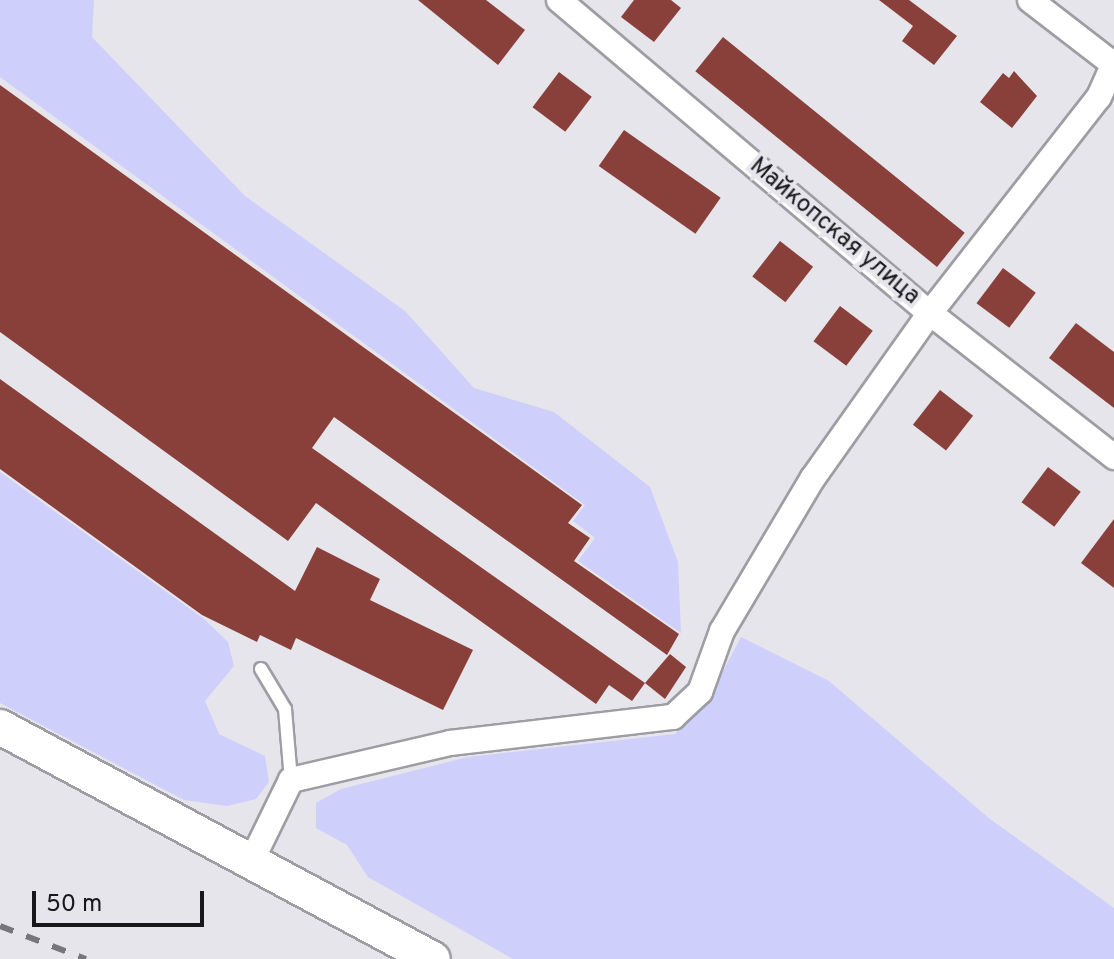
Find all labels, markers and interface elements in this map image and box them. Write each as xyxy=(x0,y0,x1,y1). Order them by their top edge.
street label: Майкопская улица xyxy=(743,152,925,312)
scale bar xyxy=(36,875,208,925)
text: 50 m xyxy=(46,890,102,920)

